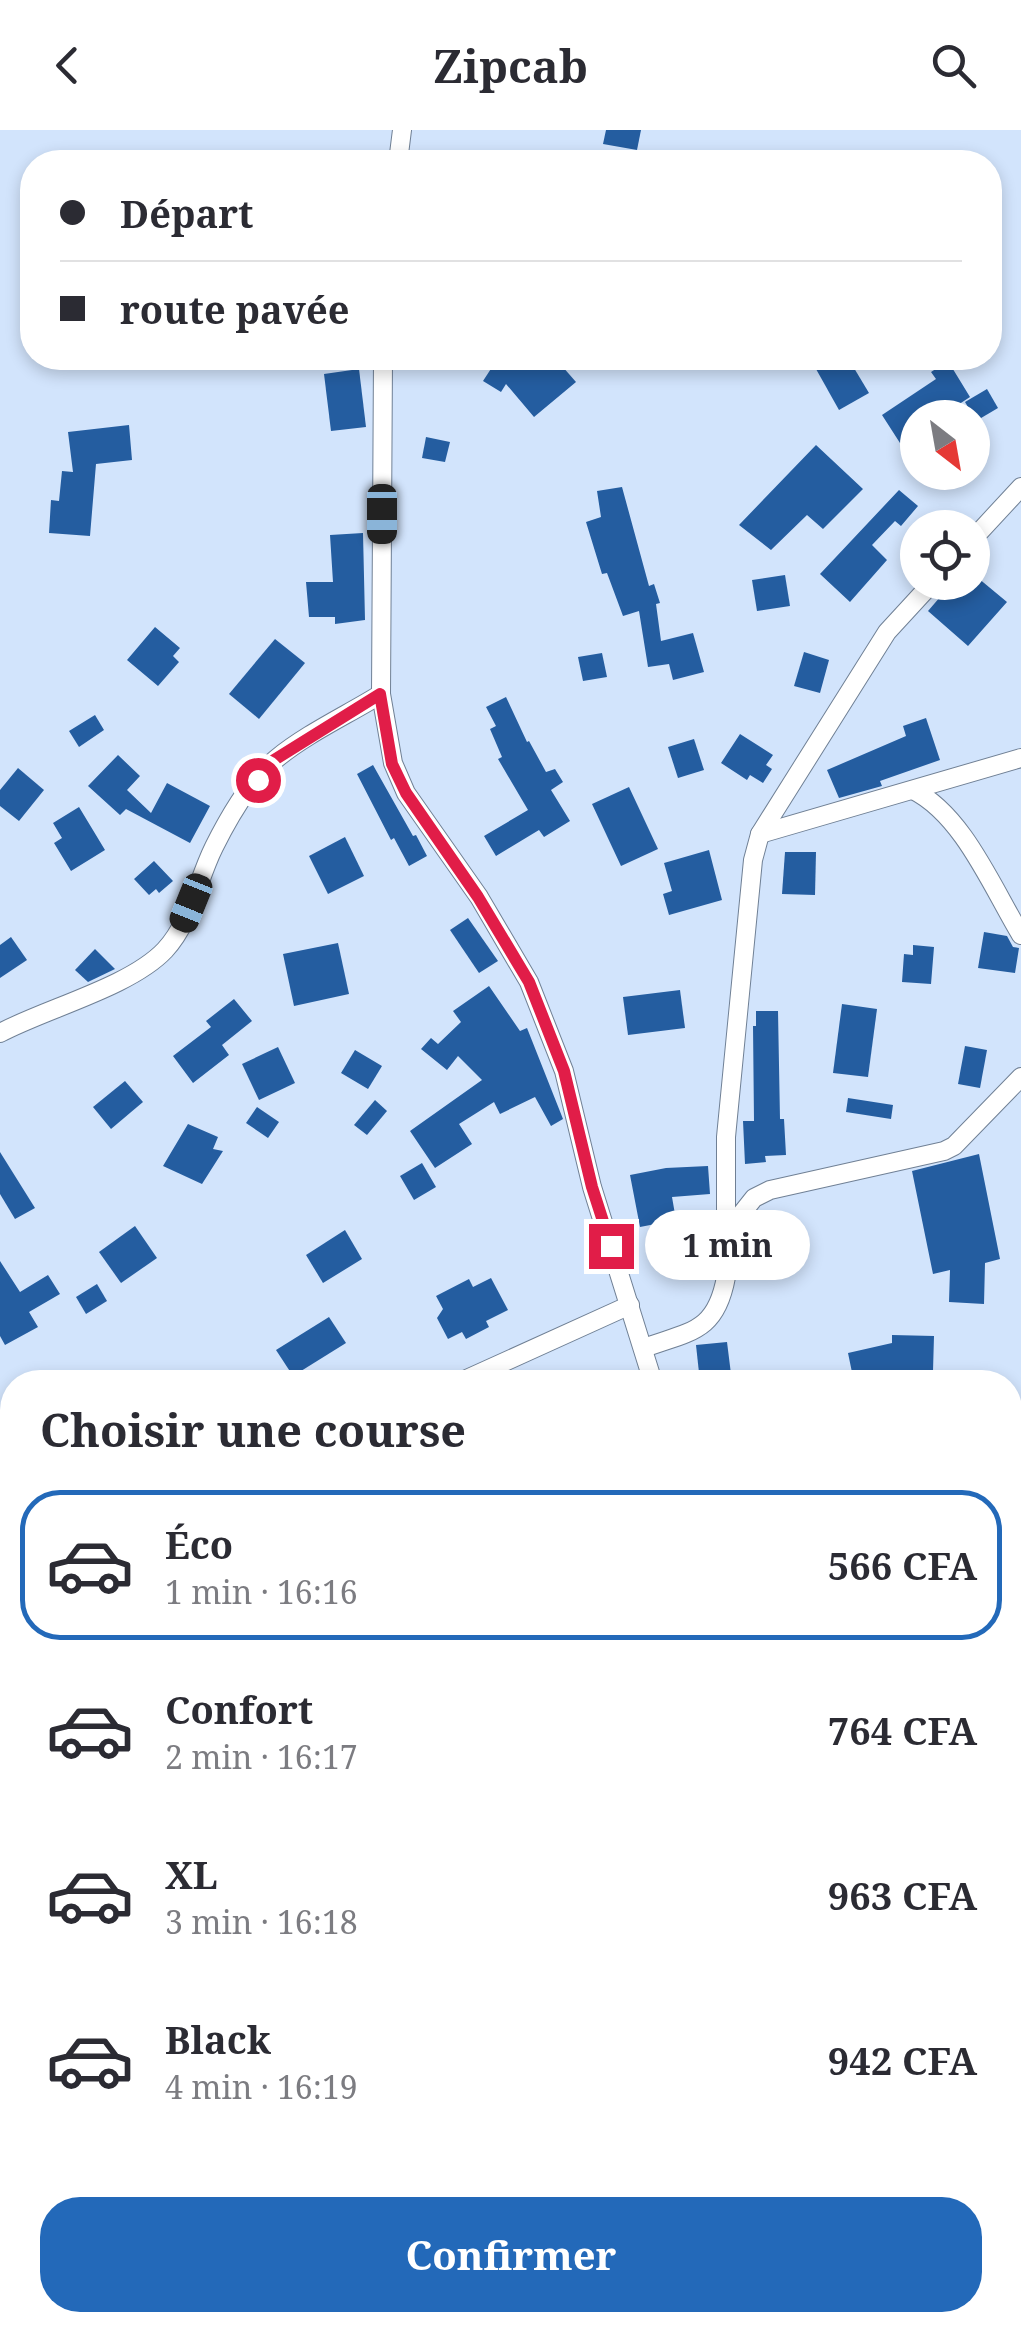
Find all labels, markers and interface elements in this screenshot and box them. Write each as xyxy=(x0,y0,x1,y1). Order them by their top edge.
text: Zipcab xyxy=(433,35,588,96)
icon: back xyxy=(40,38,95,93)
icon: search xyxy=(926,38,981,93)
text: Départ xyxy=(120,187,253,239)
text: route pavée xyxy=(120,283,349,335)
north arrow xyxy=(900,400,990,490)
map controls xyxy=(900,400,990,600)
car xyxy=(367,484,397,544)
button: locate xyxy=(900,510,990,600)
route start xyxy=(236,758,281,803)
car xyxy=(166,870,216,936)
callout: 1 min xyxy=(646,1211,811,1281)
text: 1 min xyxy=(682,1223,773,1266)
route end xyxy=(589,1224,634,1269)
text: Choisir une course xyxy=(40,1399,466,1460)
text: Éco xyxy=(165,1518,233,1570)
icon: car xyxy=(45,1520,135,1610)
text: 566 CFA xyxy=(828,1539,977,1591)
text: 1 min · 16:16 xyxy=(165,1570,358,1613)
text: Confort xyxy=(165,1683,313,1735)
icon: car xyxy=(45,1685,135,1775)
text: 764 CFA xyxy=(828,1704,977,1756)
text: 2 min · 16:17 xyxy=(165,1735,358,1778)
text: XL xyxy=(165,1848,218,1900)
icon: car xyxy=(45,1850,135,1940)
text: 963 CFA xyxy=(828,1869,977,1921)
text: 3 min · 16:18 xyxy=(165,1900,358,1943)
text: Black xyxy=(165,2013,271,2065)
icon: car xyxy=(45,2015,135,2105)
text: 942 CFA xyxy=(828,2034,977,2086)
text: 4 min · 16:19 xyxy=(165,2065,358,2108)
button: Confirmer xyxy=(40,2197,982,2312)

